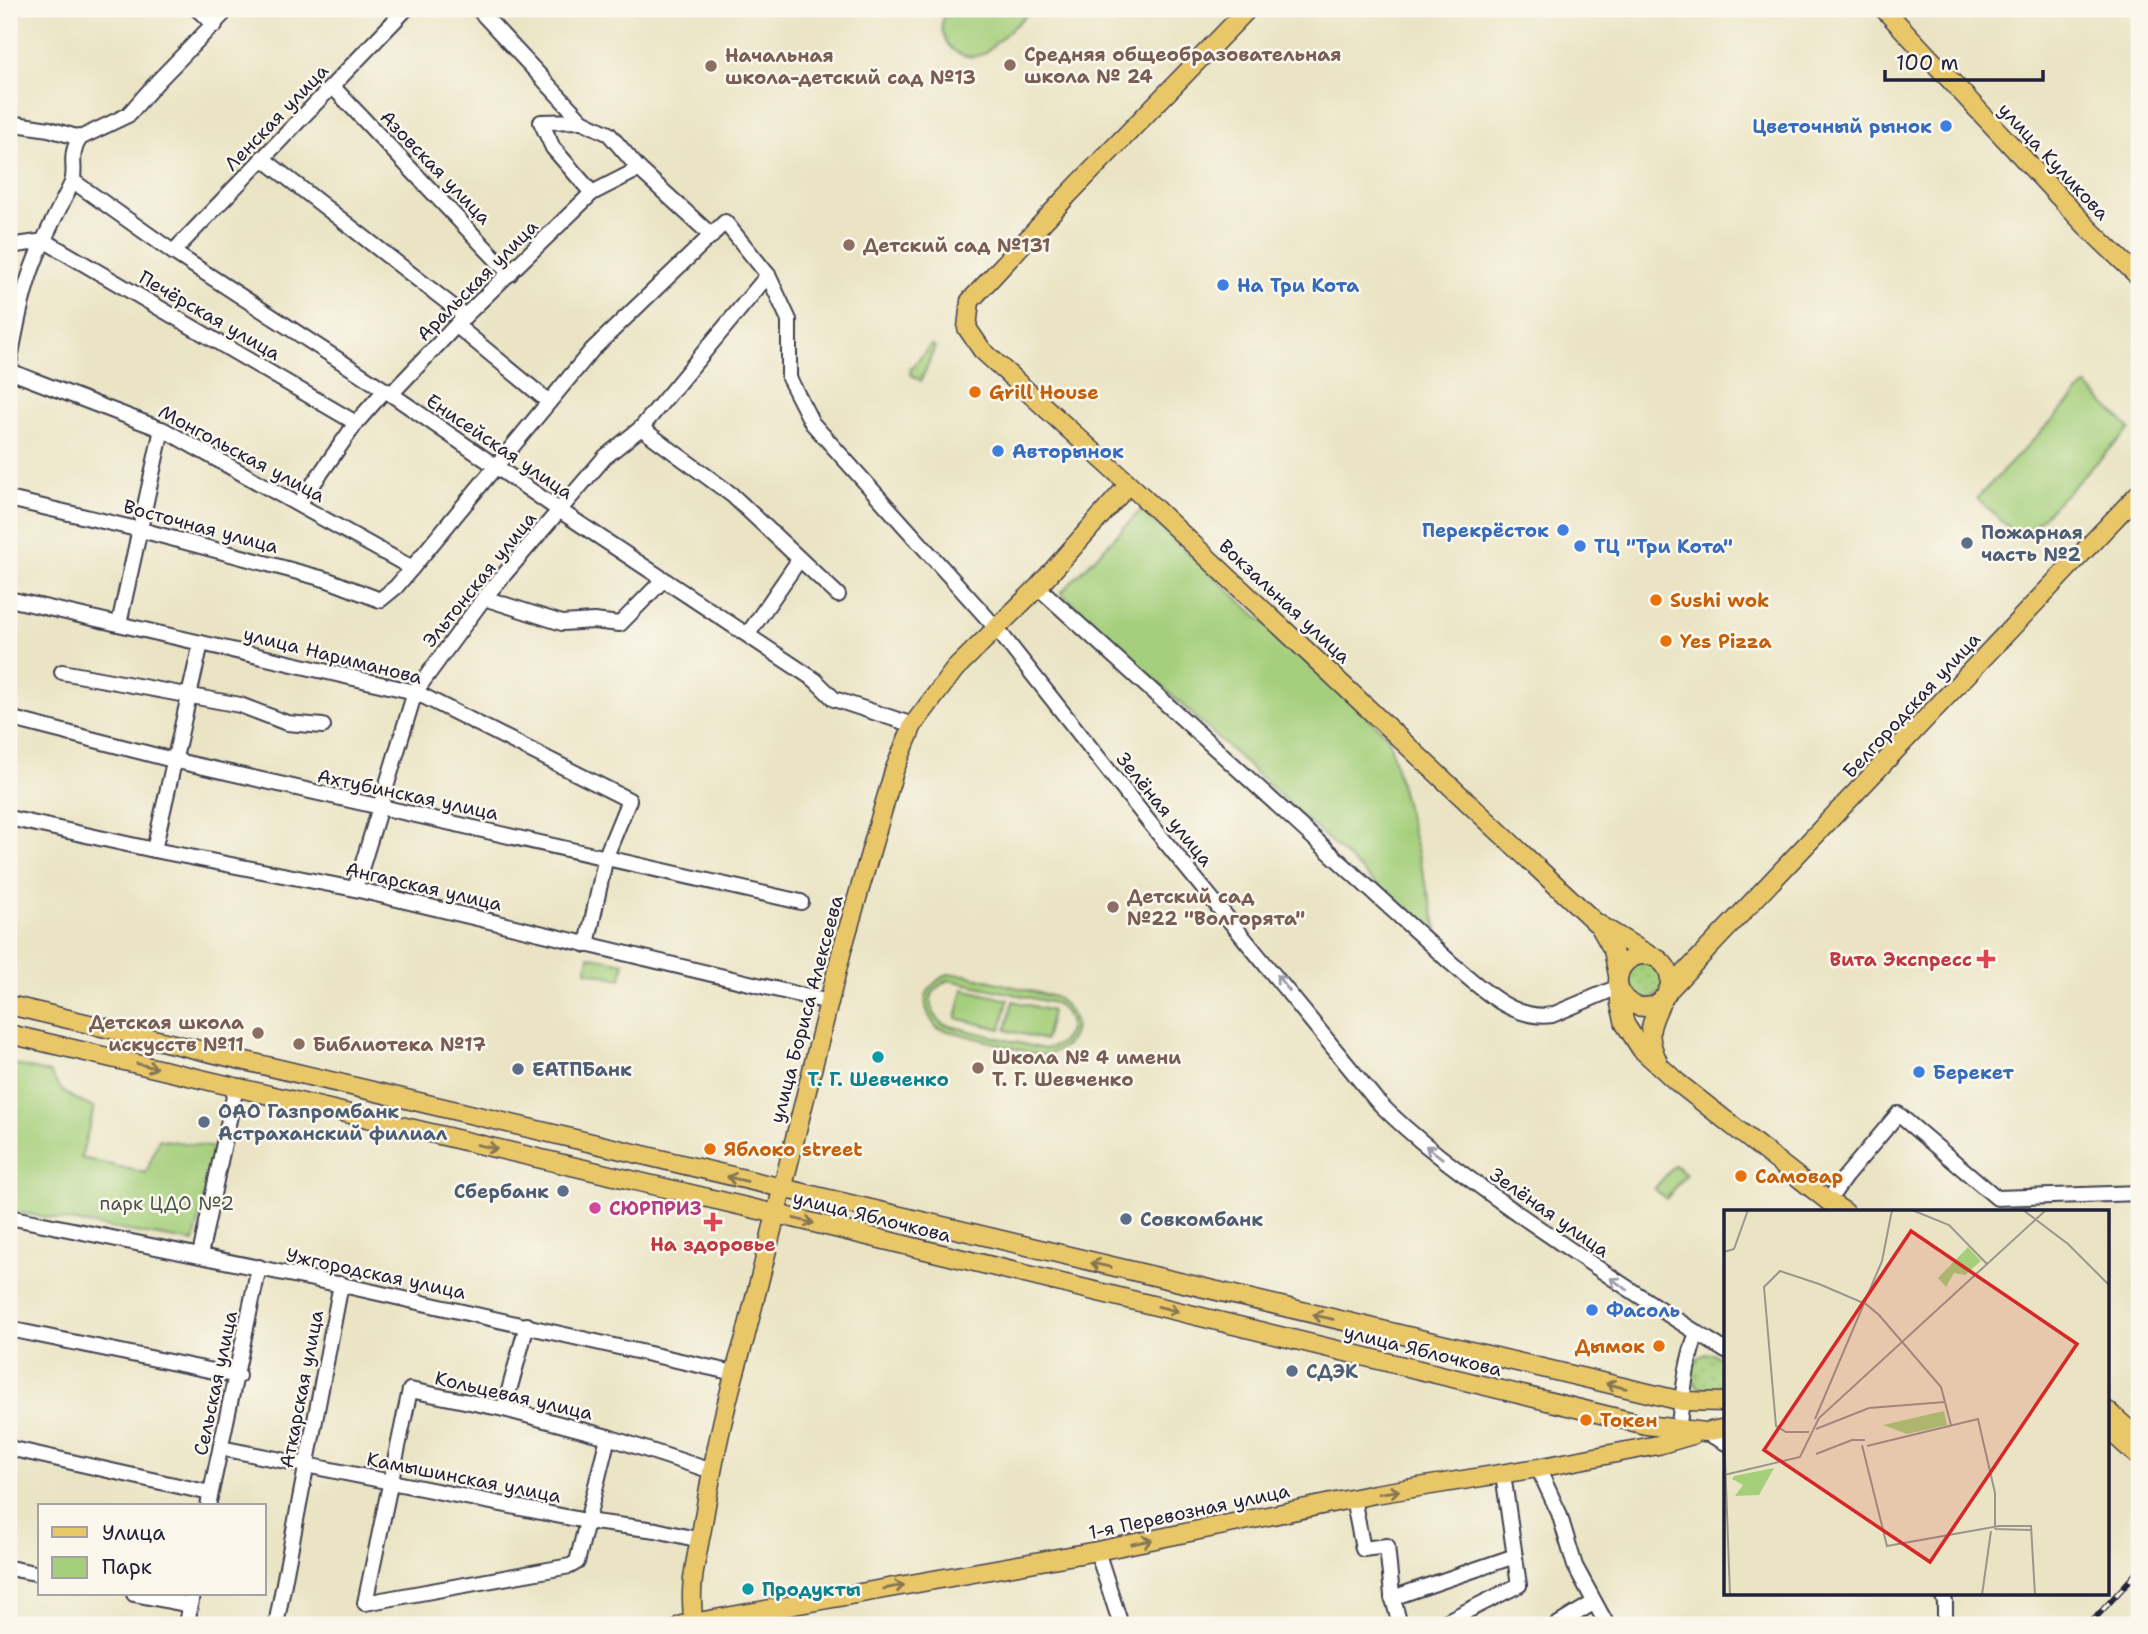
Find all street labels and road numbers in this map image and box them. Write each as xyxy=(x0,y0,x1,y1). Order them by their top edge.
street label: Ленская улица xyxy=(219,58,334,176)
street label: улица Куликова xyxy=(1993,97,2115,226)
street label: Азовская улица xyxy=(375,105,497,230)
street label: Аральская улица xyxy=(411,214,544,346)
street label: Печёрская улица xyxy=(134,265,285,366)
street label: Енисейская улица xyxy=(422,388,578,505)
street label: Монгольская улица xyxy=(154,399,330,508)
street label: Восточная улица xyxy=(121,494,281,559)
street label: Эльтонская улица xyxy=(417,506,542,652)
street label: Вокзальная улица xyxy=(1213,534,1356,669)
street label: улица Нариманова xyxy=(241,621,425,690)
street label: Белгородская улица xyxy=(1837,627,1986,784)
street label: Зелёная улица xyxy=(1111,747,1219,872)
street label: Ахтубинская улица xyxy=(315,763,501,826)
street label: Ангарская улица xyxy=(343,856,505,917)
street label: улица Бориса Алексеева xyxy=(764,892,849,1126)
street label: Зелёная улица xyxy=(1485,1162,1614,1263)
street label: улица Яблочкова xyxy=(790,1185,954,1248)
street label: Ужгородская улица xyxy=(284,1242,468,1305)
street label: Сельская улица xyxy=(188,1308,243,1458)
street label: Аткарская улица xyxy=(274,1308,329,1470)
street label: улица Яблочкова xyxy=(1341,1319,1505,1382)
street label: Кольцевая улица xyxy=(432,1365,595,1426)
street label: Камышинская улица xyxy=(365,1446,563,1509)
street label: 1-я Перевозная улица xyxy=(1086,1478,1292,1545)

